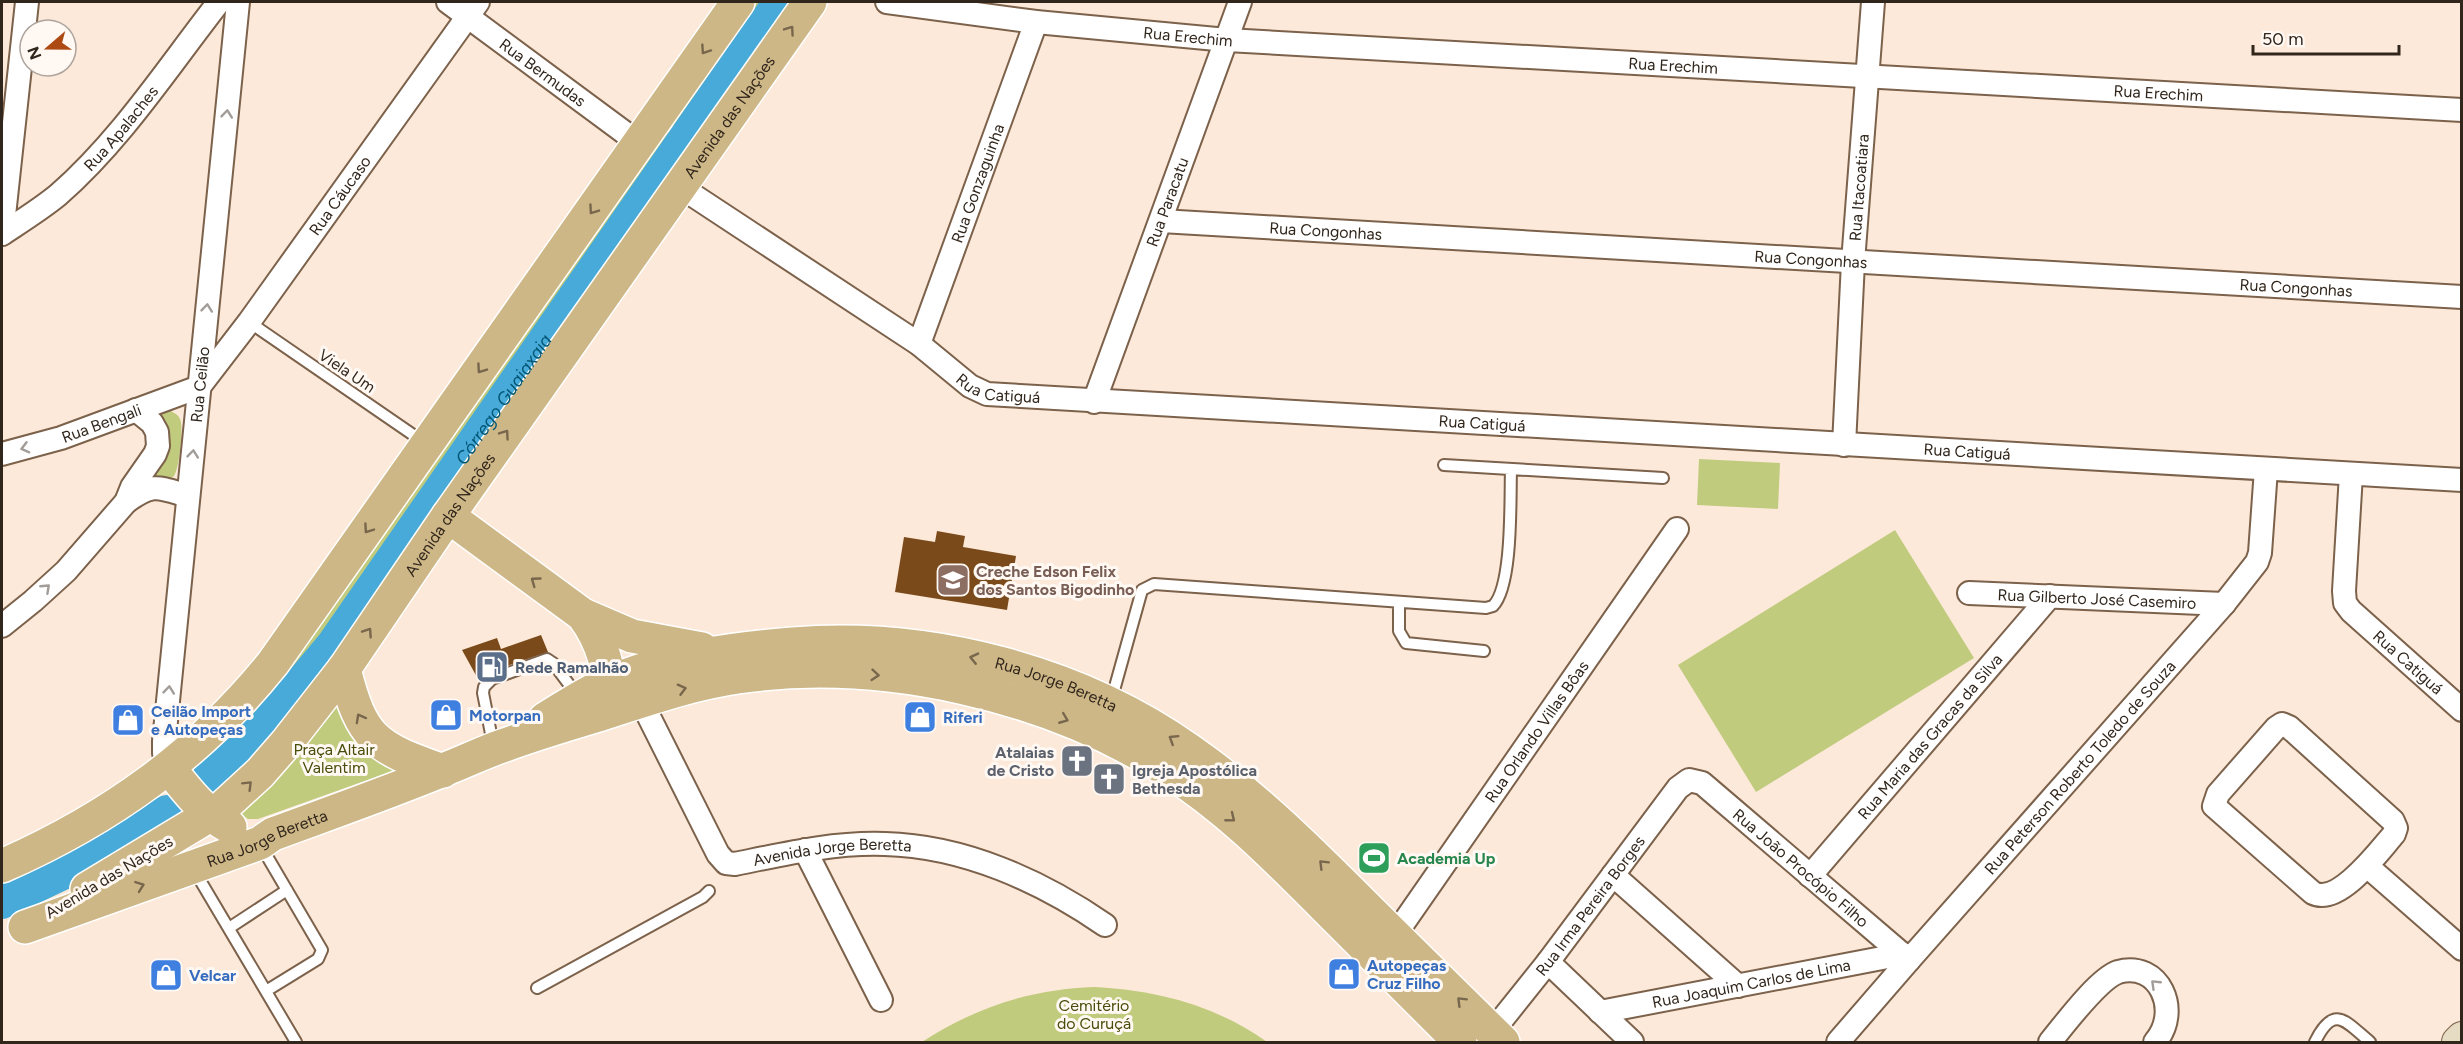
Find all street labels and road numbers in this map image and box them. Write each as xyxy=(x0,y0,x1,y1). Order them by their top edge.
street label: Rua Erechim xyxy=(1142,23,1234,50)
street label: Rua Bermudas xyxy=(496,34,590,110)
street label: Avenida das Nações xyxy=(679,52,779,182)
street label: Rua Erechim xyxy=(1628,53,1718,77)
street label: Rua Erechim xyxy=(2113,81,2204,105)
street label: Rua Apalaches xyxy=(80,82,162,175)
street label: Rua Gonzaguinha xyxy=(947,121,1008,246)
street label: Rua Itacoatiara xyxy=(1845,133,1872,242)
street label: Rua Cáucaso xyxy=(305,152,375,239)
street label: Rua Paracatu xyxy=(1142,155,1192,249)
street label: Rua Congonhas xyxy=(1269,218,1383,243)
street label: Rua Congonhas xyxy=(1754,246,1868,272)
street label: Rua Congonhas xyxy=(2239,275,2353,300)
street label: Viela Um xyxy=(315,345,379,397)
street label: Rua Ceilão xyxy=(186,346,213,423)
street label: Rua Catiguá xyxy=(952,369,1041,407)
street label: Rua Bengali xyxy=(59,400,144,447)
street label: Rua Catiguá xyxy=(1438,411,1526,435)
street label: Rua Catiguá xyxy=(1923,439,2011,463)
street label: Avenida das Nações xyxy=(401,449,499,580)
street label: Rua Gilberto José Casemiro xyxy=(1997,585,2197,612)
street label: Rua Catiguá xyxy=(2369,626,2447,698)
street label: Rua Maria das Gracas da Silva xyxy=(1854,650,2006,823)
street label: Rua Jorge Beretta xyxy=(993,653,1120,715)
street label: Rua Peterson Roberto Toledo de Souza xyxy=(1980,656,2179,878)
street label: Rua Orlando Villas Bôas xyxy=(1481,657,1592,806)
street label: Rua João Procópio Filho xyxy=(1729,804,1873,931)
street label: Rua Jorge Beretta xyxy=(204,805,330,871)
street label: Avenida das Nações xyxy=(42,831,176,923)
street label: Rua Irma Pereira Borges xyxy=(1531,832,1649,979)
street label: Avenida Jorge Beretta xyxy=(751,834,913,870)
street label: Rua Joaquim Carlos de Lima xyxy=(1650,955,1852,1011)

